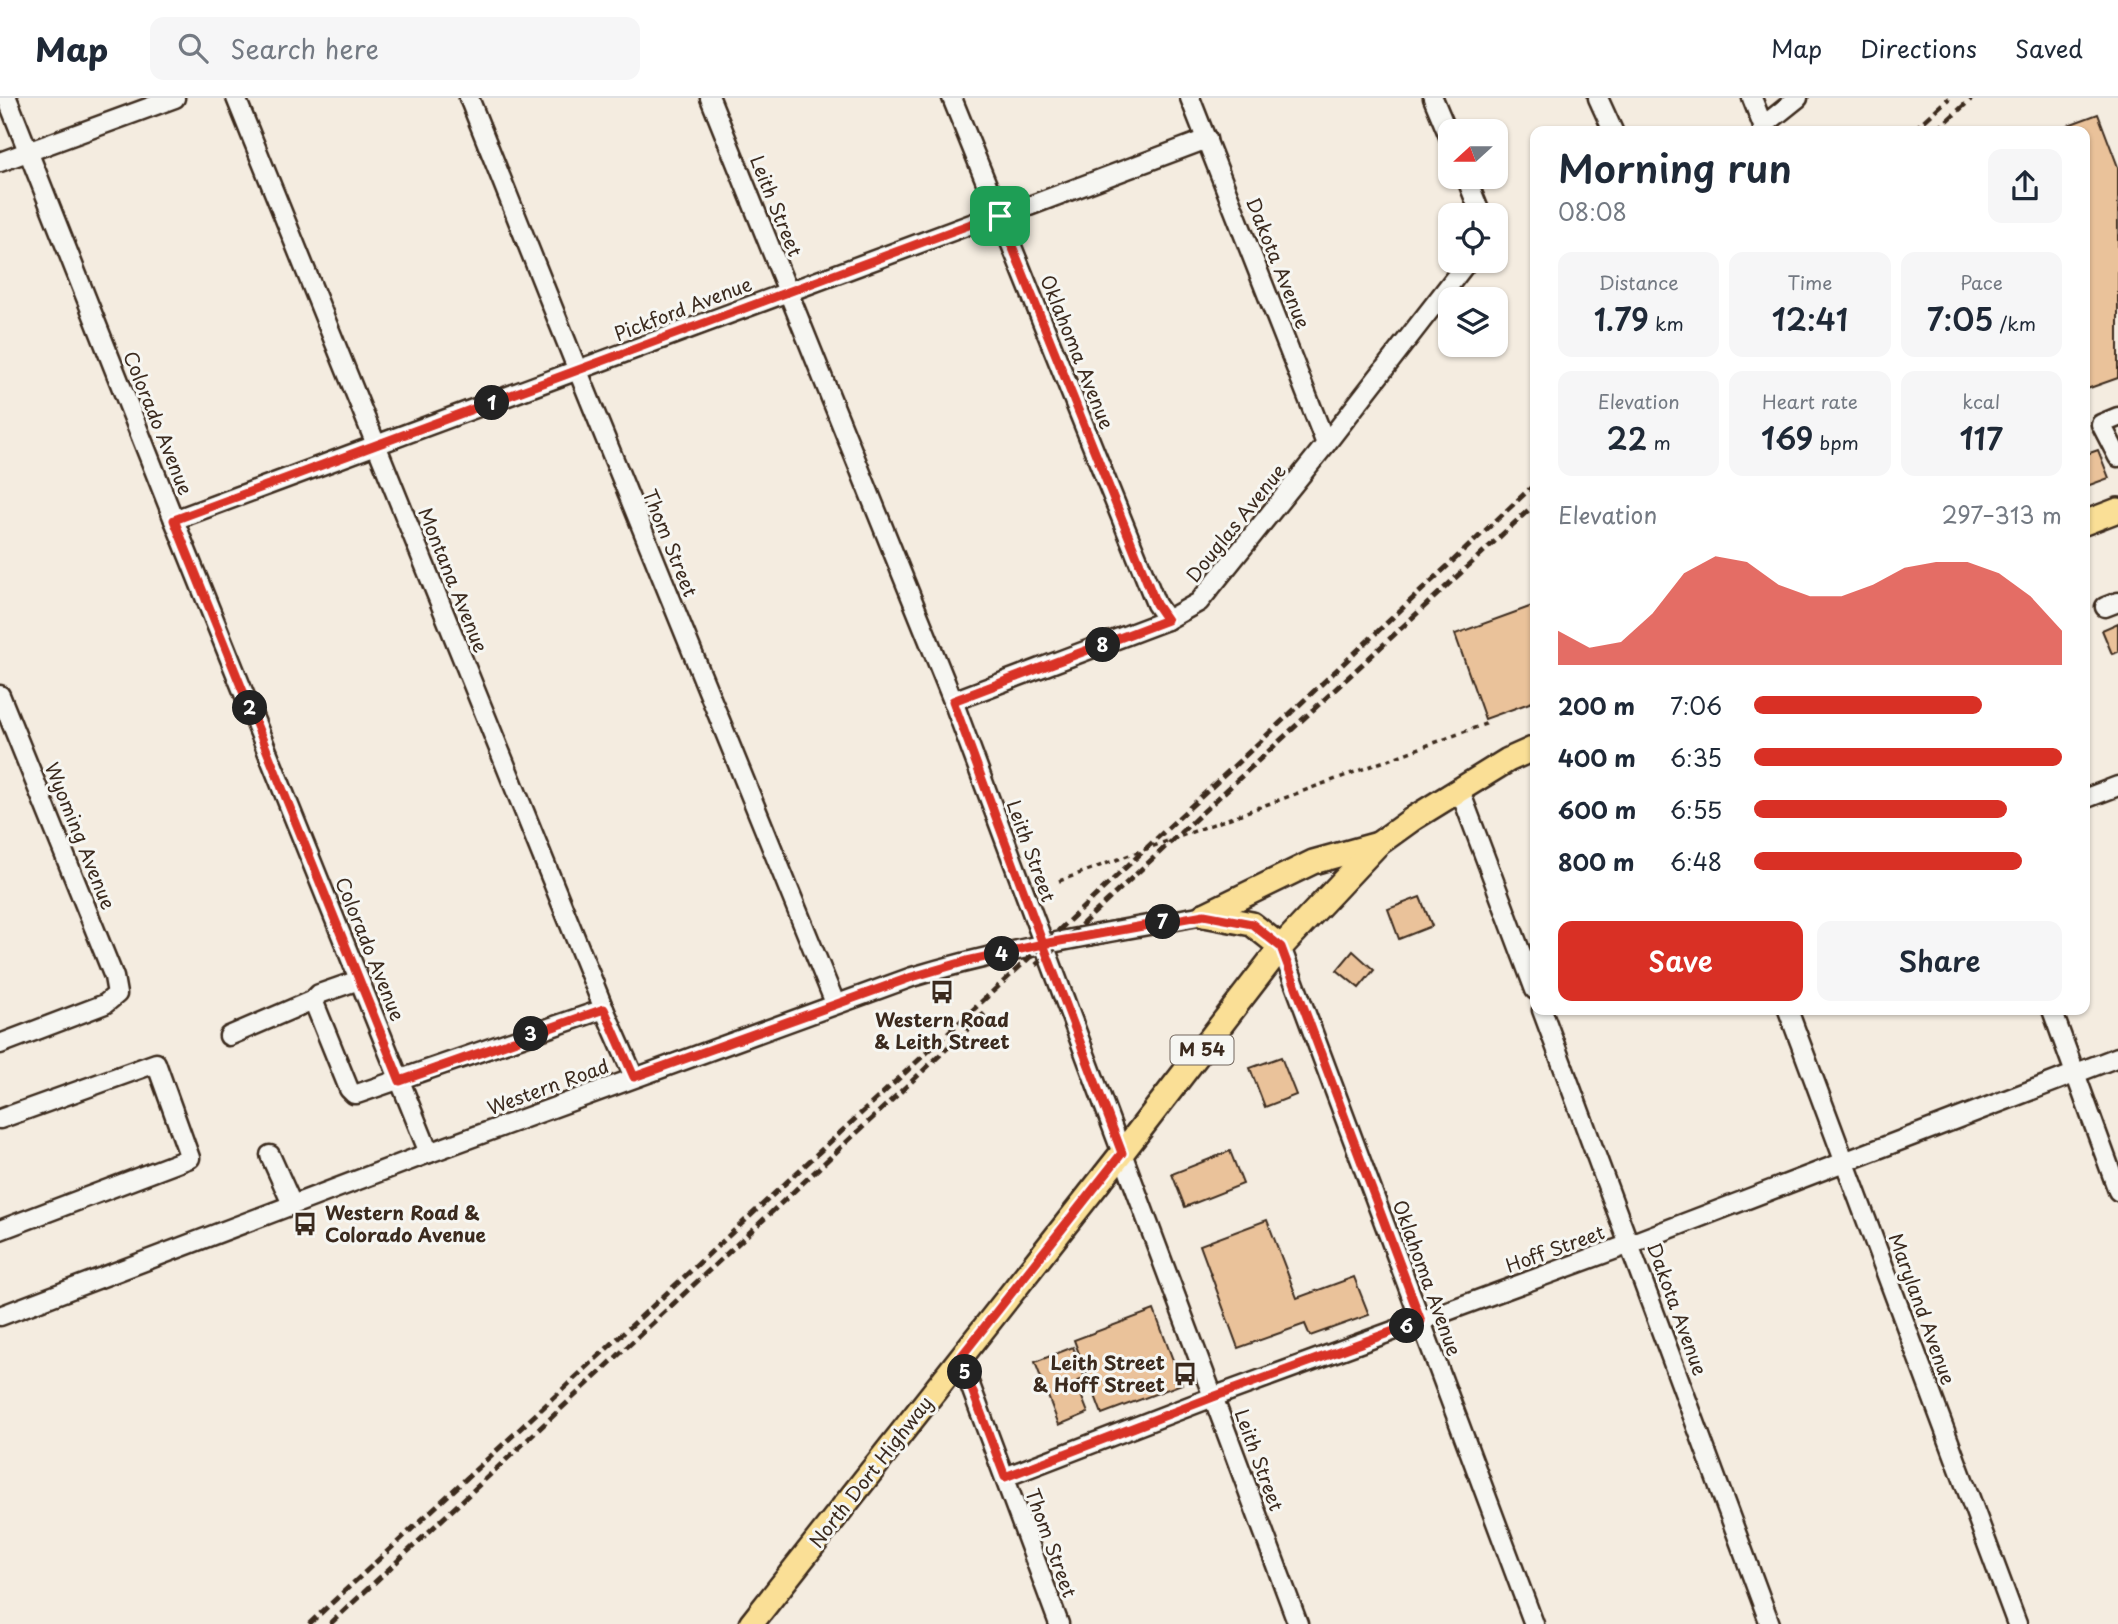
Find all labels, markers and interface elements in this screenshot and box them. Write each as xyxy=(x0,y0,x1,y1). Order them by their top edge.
search box xyxy=(150,17,640,80)
text: Map xyxy=(35,23,108,73)
icon: search xyxy=(174,29,212,67)
text: Search here xyxy=(230,29,379,68)
text: Map xyxy=(1771,30,1822,66)
text: Directions xyxy=(1860,30,1977,66)
text: Saved xyxy=(2015,30,2083,66)
north arrow xyxy=(1438,119,1508,189)
map controls xyxy=(1438,119,1508,357)
text: Morning run xyxy=(1558,139,1792,196)
button: share xyxy=(1988,149,2062,223)
street label: Leith Street xyxy=(744,151,810,261)
pin xyxy=(970,186,1030,246)
street label: Dakota Avenue xyxy=(1240,193,1318,333)
text: 08:08 xyxy=(1558,194,1627,229)
icon: arrive xyxy=(981,197,1019,235)
button: locate xyxy=(1438,203,1508,273)
text: Distance xyxy=(1599,268,1679,296)
text: Time xyxy=(1788,268,1832,296)
text: Pace xyxy=(1960,268,2003,296)
street label: Pickford Avenue xyxy=(610,269,756,347)
street label: Oklahoma Avenue xyxy=(1034,270,1122,433)
button: layers xyxy=(1438,287,1508,357)
text: 1.79 xyxy=(1594,296,1649,341)
text: 12:41 xyxy=(1772,296,1848,341)
text: 7:05 xyxy=(1927,296,1993,341)
text: km xyxy=(1649,309,1684,337)
text: /km xyxy=(1993,309,2036,337)
street label: Colorado Avenue xyxy=(117,346,201,499)
pin: 1 xyxy=(475,386,510,420)
text: Elevation xyxy=(1598,387,1680,415)
text: Heart rate xyxy=(1762,387,1858,415)
text: kcal xyxy=(1962,387,2000,415)
text: 1 xyxy=(487,388,496,416)
text: 22 xyxy=(1607,415,1647,460)
text: 169 xyxy=(1761,415,1813,460)
text: 117 xyxy=(1959,415,2003,460)
text: m xyxy=(1647,428,1671,456)
text: bpm xyxy=(1813,428,1859,456)
street label: Douglas Avenue xyxy=(1179,457,1292,588)
street label: Thom Street xyxy=(637,485,705,601)
text: Elevation xyxy=(1558,497,1657,532)
text: 297–313 m xyxy=(1941,497,2062,532)
street label: Montana Avenue xyxy=(412,503,496,656)
pin: 8 xyxy=(1086,628,1120,662)
text: 8 xyxy=(1097,630,1108,658)
text: 200 m xyxy=(1558,688,1635,723)
text: 7:06 xyxy=(1670,688,1722,723)
pin: 2 xyxy=(232,690,268,726)
text: 2 xyxy=(243,693,256,721)
text: 400 m xyxy=(1558,740,1636,775)
text: 6:35 xyxy=(1670,740,1722,775)
street label: Wyoming Avenue xyxy=(39,758,123,913)
text: 600 m xyxy=(1558,792,1636,827)
text: 6:55 xyxy=(1670,792,1722,827)
street label: Leith Street xyxy=(1000,796,1063,906)
text: 800 m xyxy=(1558,844,1635,879)
text: 6:48 xyxy=(1670,844,1722,879)
street label: Colorado Avenue xyxy=(329,872,413,1025)
pin: 7 xyxy=(1146,904,1180,940)
text: 7 xyxy=(1157,907,1168,935)
button: Save xyxy=(1558,921,1803,1001)
button: Share xyxy=(1817,921,2062,1001)
pin: 4 xyxy=(984,936,1020,972)
text: 4 xyxy=(995,939,1008,967)
bus stop icon: Western Road & Leith Street xyxy=(928,978,956,1006)
place label: Western Road & Leith Street xyxy=(874,1005,1010,1055)
pin: 3 xyxy=(514,1016,548,1052)
text: 3 xyxy=(524,1019,537,1047)
road number: M 54 xyxy=(1170,1035,1234,1065)
street label: Western Road xyxy=(483,1051,612,1121)
street label: Oklahoma Avenue xyxy=(1387,1196,1469,1360)
place label: Western Road & Colorado Avenue xyxy=(325,1198,486,1248)
bus stop icon: Western Road & Colorado Avenue xyxy=(291,1210,319,1238)
street label: Hoff Street xyxy=(1501,1217,1608,1279)
street label: Maryland Avenue xyxy=(1883,1229,1963,1388)
street label: Dakota Avenue xyxy=(1641,1238,1715,1379)
pin: 6 xyxy=(1390,1308,1424,1344)
text: 6 xyxy=(1400,1311,1413,1339)
place label: Leith Street & Hoff Street xyxy=(1033,1348,1165,1398)
pin: 5 xyxy=(948,1354,982,1390)
text: 5 xyxy=(958,1357,971,1385)
bus stop icon: Leith Street & Hoff Street xyxy=(1171,1360,1199,1388)
street label: North Dort Highway xyxy=(802,1390,938,1553)
street label: Leith Street xyxy=(1228,1405,1291,1515)
street label: Thom Street xyxy=(1019,1484,1085,1601)

